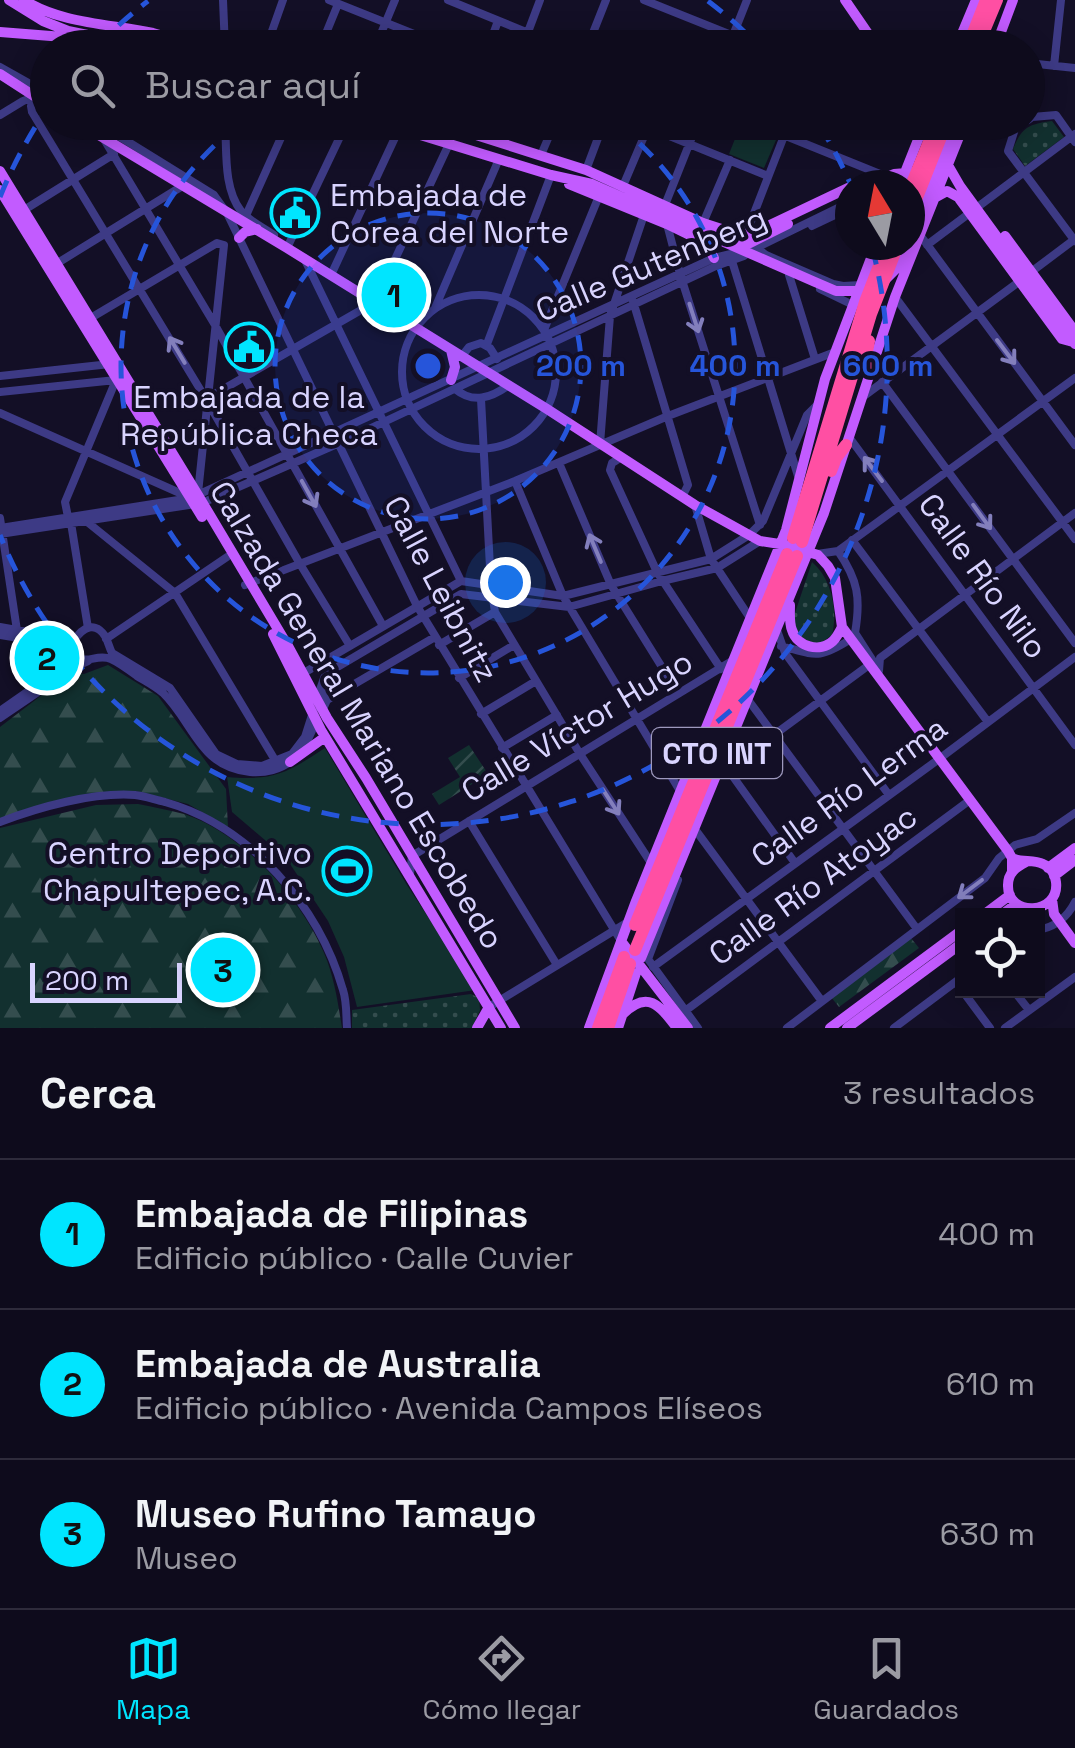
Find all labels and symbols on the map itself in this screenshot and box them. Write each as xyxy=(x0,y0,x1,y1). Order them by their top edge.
north arrow xyxy=(835,170,925,260)
place label: Embajada de Corea del Norte xyxy=(330,175,569,252)
public building icon: Embajada de Corea del Norte xyxy=(269,187,321,239)
street label: Calle Gutenberg xyxy=(530,197,772,331)
pin: 1 xyxy=(362,258,426,332)
one-way arrow xyxy=(687,301,705,333)
public building icon: Embajada de la República Checa xyxy=(223,321,275,373)
one-way arrow xyxy=(167,336,187,365)
one-way arrow xyxy=(995,338,1016,365)
text: 200 m xyxy=(536,346,626,385)
text: 400 m xyxy=(689,346,781,385)
text: 600 m xyxy=(843,346,933,385)
centre of rings xyxy=(410,348,446,384)
place label: Embajada de la República Checa xyxy=(120,377,378,454)
one-way arrow xyxy=(863,456,884,483)
street label: Calzada General Mariano Escobedo xyxy=(201,474,513,956)
one-way arrow xyxy=(300,479,320,509)
street label: Calle Río Nilo xyxy=(910,486,1056,666)
street label: Calle Leibnitz xyxy=(375,489,507,689)
one-way arrow xyxy=(971,502,992,530)
one-way arrow xyxy=(585,533,603,564)
your location xyxy=(480,557,531,608)
pin: 2 xyxy=(15,620,80,696)
street label: Calle Víctor Hugo xyxy=(454,641,700,811)
street label: Calle Río Lerma xyxy=(743,708,955,876)
road number: CTO INT xyxy=(652,728,782,778)
one-way arrow xyxy=(601,787,622,815)
street label: Calle Río Atoyac xyxy=(701,796,925,974)
place label: Centro Deportivo Chapultepec, A.C. xyxy=(43,833,312,910)
sports icon: Centro Deportivo Chapultepec, A.C. xyxy=(321,845,373,897)
one-way arrow xyxy=(957,879,984,900)
pin: 3 xyxy=(190,932,256,1008)
scale bar xyxy=(30,958,182,1003)

